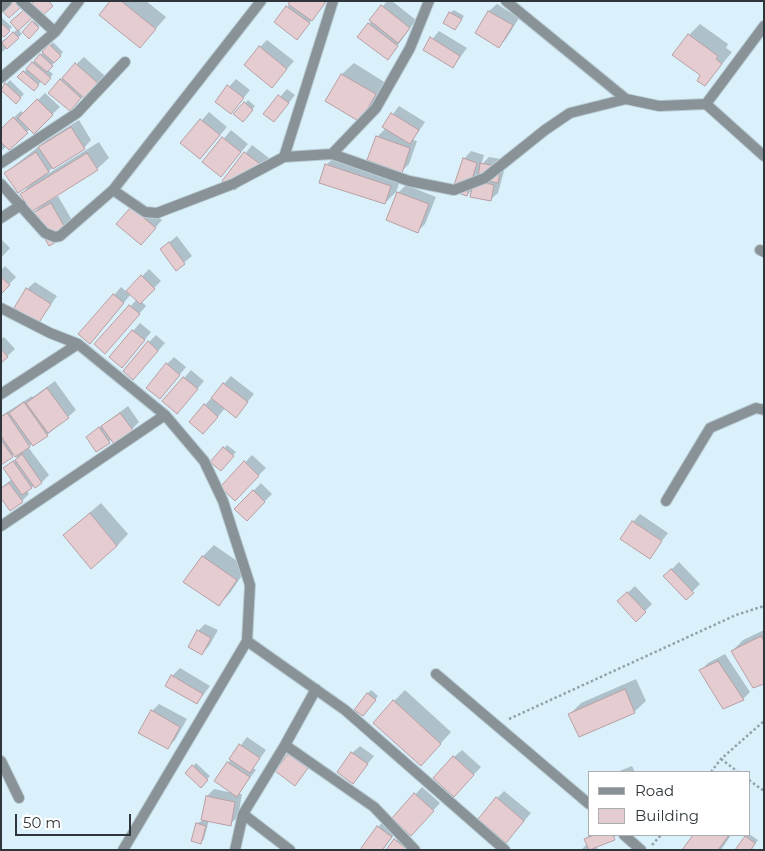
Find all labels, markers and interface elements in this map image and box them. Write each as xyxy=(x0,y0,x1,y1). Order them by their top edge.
legend xyxy=(588,771,750,836)
text: Road xyxy=(635,781,674,800)
scale bar xyxy=(18,804,134,836)
text: Building xyxy=(635,806,699,825)
text: 50 m xyxy=(23,813,61,832)

